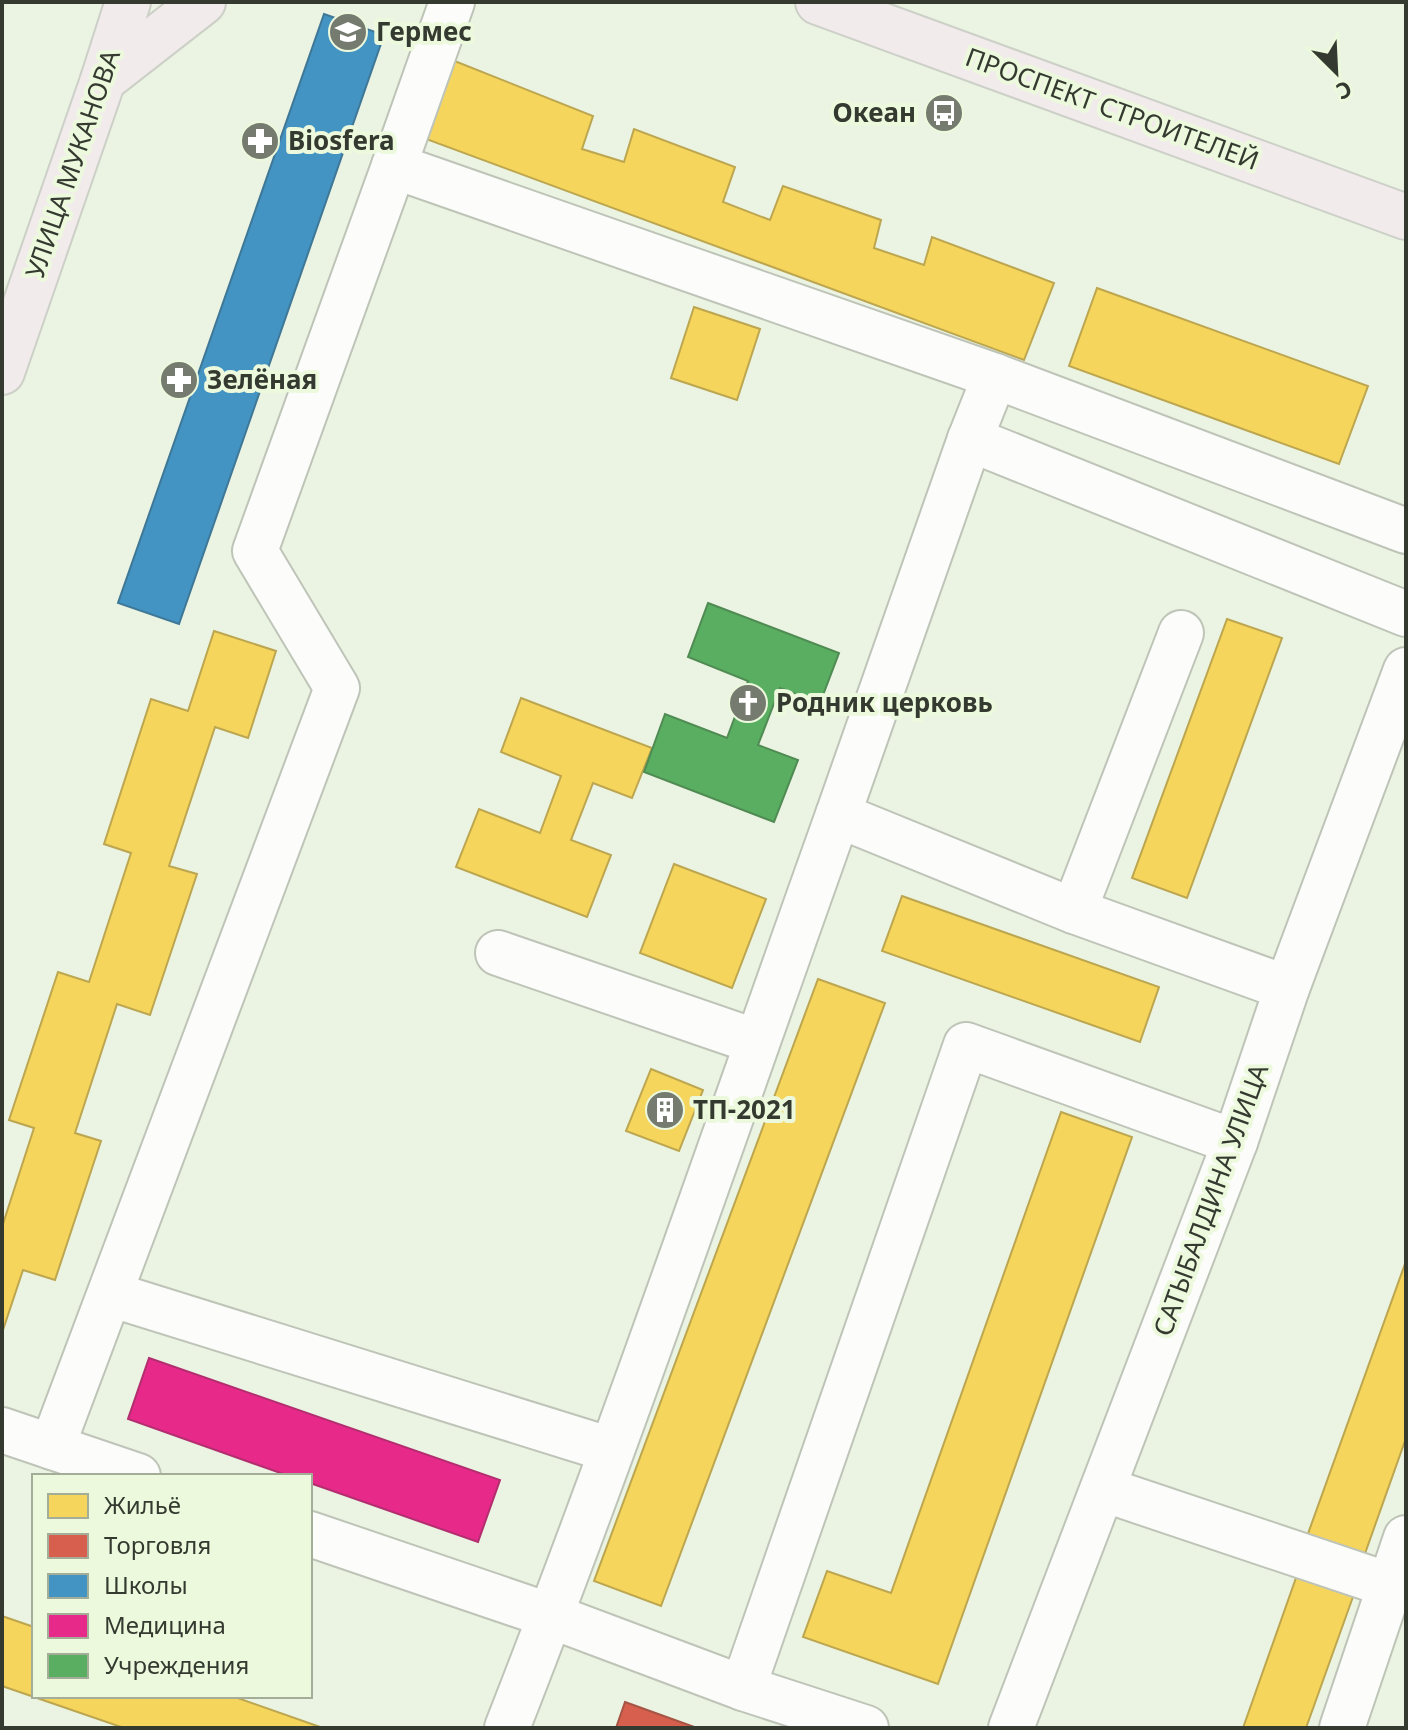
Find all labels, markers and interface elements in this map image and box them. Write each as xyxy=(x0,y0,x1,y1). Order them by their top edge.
school or university icon: Гермес xyxy=(327,11,369,53)
place label: Гермес xyxy=(376,13,472,49)
north arrow xyxy=(1296,32,1376,112)
street label: ПРОСПЕКТ СТРОИТЕЛЕЙ xyxy=(961,38,1264,178)
street label: УЛИЦА МУКАНОВА xyxy=(16,44,128,283)
text: С xyxy=(1332,75,1357,108)
bus stop icon: Океан xyxy=(923,92,965,134)
place label: Океан xyxy=(833,94,916,130)
pharmacy icon: Biosfera xyxy=(239,120,281,162)
place label: Biosfera xyxy=(288,122,395,158)
pharmacy icon: Зелёная xyxy=(158,359,200,401)
place label: Зелёная xyxy=(207,361,317,397)
church icon: Родник церковь xyxy=(727,682,769,724)
place label: Родник церковь xyxy=(776,684,993,720)
street label: САТЫБАЛДИНА УЛИЦА xyxy=(1144,1058,1276,1341)
building icon: ТП-2021 xyxy=(644,1089,686,1131)
place label: ТП-2021 xyxy=(693,1091,796,1127)
legend xyxy=(32,1474,312,1698)
text: Жильё xyxy=(104,1488,181,1521)
text: Торговля xyxy=(104,1528,211,1561)
text: Школы xyxy=(104,1568,188,1601)
text: Медицина xyxy=(104,1608,226,1641)
text: Учреждения xyxy=(104,1648,249,1681)

